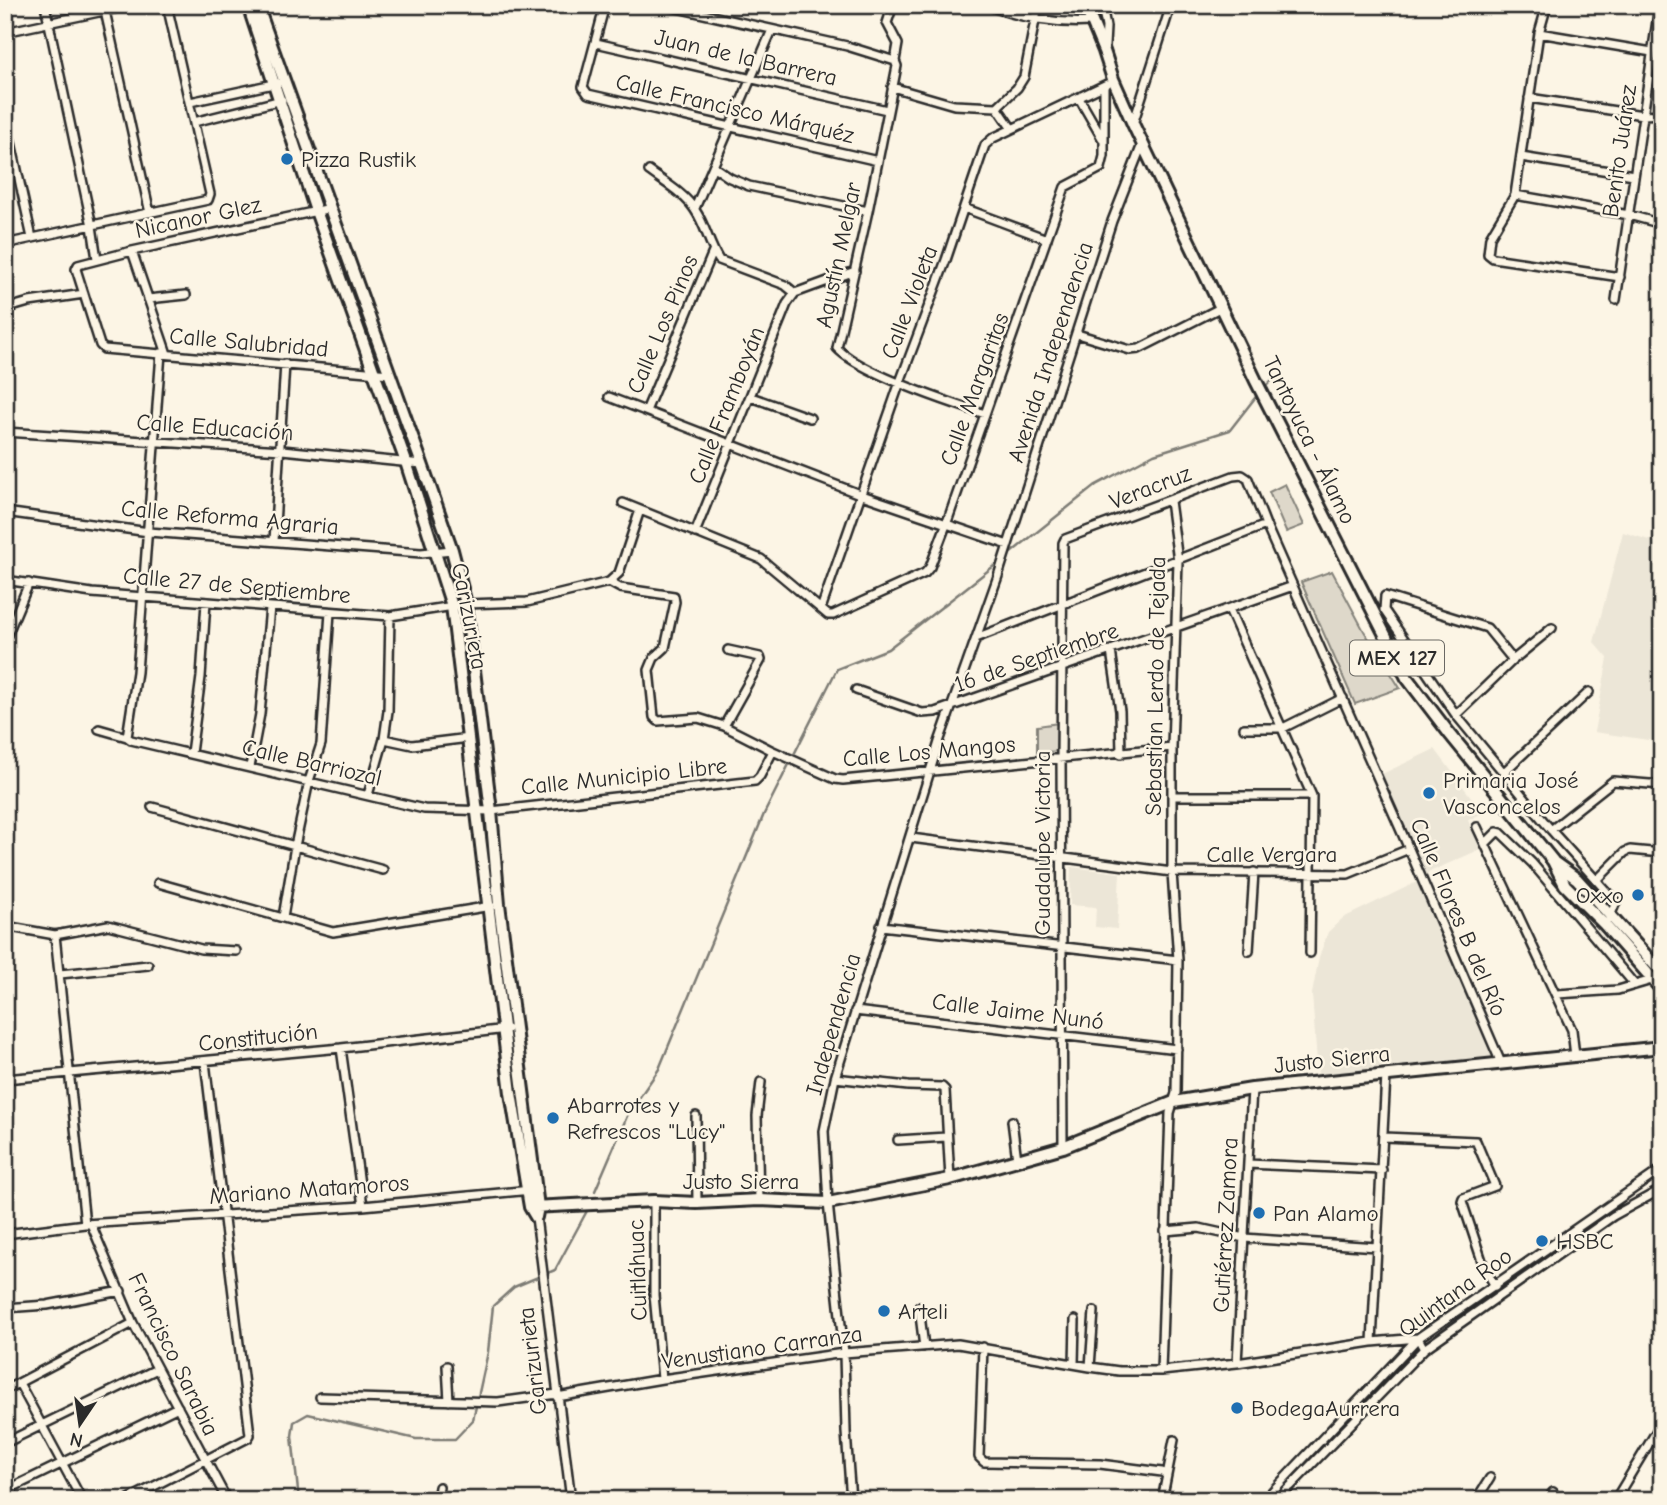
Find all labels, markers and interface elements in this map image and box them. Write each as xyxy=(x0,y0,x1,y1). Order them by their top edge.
street label: Juan de la Barrera xyxy=(652,23,840,92)
street label: Calle Francisco Márquéz xyxy=(613,68,857,149)
street label: Benito Juárez xyxy=(1597,83,1642,219)
place label: Pizza Rustik xyxy=(301,146,416,173)
marker: Pizza Rustik xyxy=(279,151,295,167)
street label: Agustín Melgar xyxy=(810,179,867,330)
street label: Nicanor Glez xyxy=(133,191,264,244)
street label: Avenida Independencia xyxy=(1002,238,1099,466)
street label: Calle Violeta xyxy=(875,242,943,363)
street label: Calle Los Pinos xyxy=(621,251,704,398)
street label: Calle Margaritas xyxy=(934,309,1015,469)
street label: Calle Salubridad xyxy=(168,322,330,363)
street label: Calle Framboyán xyxy=(683,323,770,488)
street label: Tantoyuca - Álamo xyxy=(1257,352,1362,529)
street label: Calle Educación xyxy=(136,409,294,446)
street label: Veracruz xyxy=(1106,460,1195,515)
street label: Calle Reforma Agraria xyxy=(120,495,340,540)
street label: Sebastian Lerdo de Tejada xyxy=(1140,556,1171,816)
street label: Garizurieta xyxy=(446,560,493,672)
street label: Calle 27 de Septiembre xyxy=(122,562,352,609)
street label: 16 de Septiembre xyxy=(951,617,1122,698)
road number: MEX 127 xyxy=(1350,640,1444,676)
street label: Calle Los Mangos xyxy=(842,730,1017,772)
street label: Calle Barriozal xyxy=(239,733,384,792)
street label: Guadalupe Victoria xyxy=(1029,750,1056,936)
street label: Calle Municipio Libre xyxy=(520,752,728,801)
place label: Primaria José Vasconcelos xyxy=(1443,767,1579,820)
marker: Primaria José Vasconcelos xyxy=(1421,785,1437,801)
street label: Calle Flores B del Río xyxy=(1405,814,1513,1020)
street label: Calle Vergara xyxy=(1207,841,1337,868)
place label: Oxxo xyxy=(1576,882,1624,909)
marker: Oxxo xyxy=(1630,887,1646,903)
street label: Independencia xyxy=(800,950,867,1098)
street label: Calle Jaime Nunó xyxy=(931,988,1105,1035)
street label: Constitución xyxy=(197,1018,319,1057)
street label: Justo Sierra xyxy=(1273,1040,1392,1079)
place label: Abarrotes y Refrescos "Lucy" xyxy=(567,1092,725,1145)
marker: Abarrotes y Refrescos "Lucy" xyxy=(545,1110,561,1126)
street label: Gutiérrez Zamora xyxy=(1207,1137,1244,1313)
street label: Justo Sierra xyxy=(683,1168,799,1195)
street label: Mariano Matamoros xyxy=(208,1169,410,1210)
place label: Pan Alamo xyxy=(1273,1200,1379,1227)
marker: Pan Alamo xyxy=(1251,1205,1267,1221)
street label: Cuitláhuac xyxy=(622,1219,653,1321)
place label: HSBC xyxy=(1556,1228,1614,1255)
marker: HSBC xyxy=(1534,1233,1550,1249)
street label: Quintana Roo xyxy=(1393,1242,1517,1343)
street label: Francisco Sarabia xyxy=(122,1268,225,1440)
place label: Arteli xyxy=(898,1298,948,1325)
marker: Arteli xyxy=(876,1303,892,1319)
street label: Garizurieta xyxy=(513,1306,552,1416)
street label: Venustiano Carranza xyxy=(660,1320,864,1375)
north arrow xyxy=(46,1390,116,1460)
place label: BodegaAurrera xyxy=(1251,1395,1400,1422)
marker: BodegaAurrera xyxy=(1229,1400,1245,1416)
text: N xyxy=(68,1427,85,1452)

